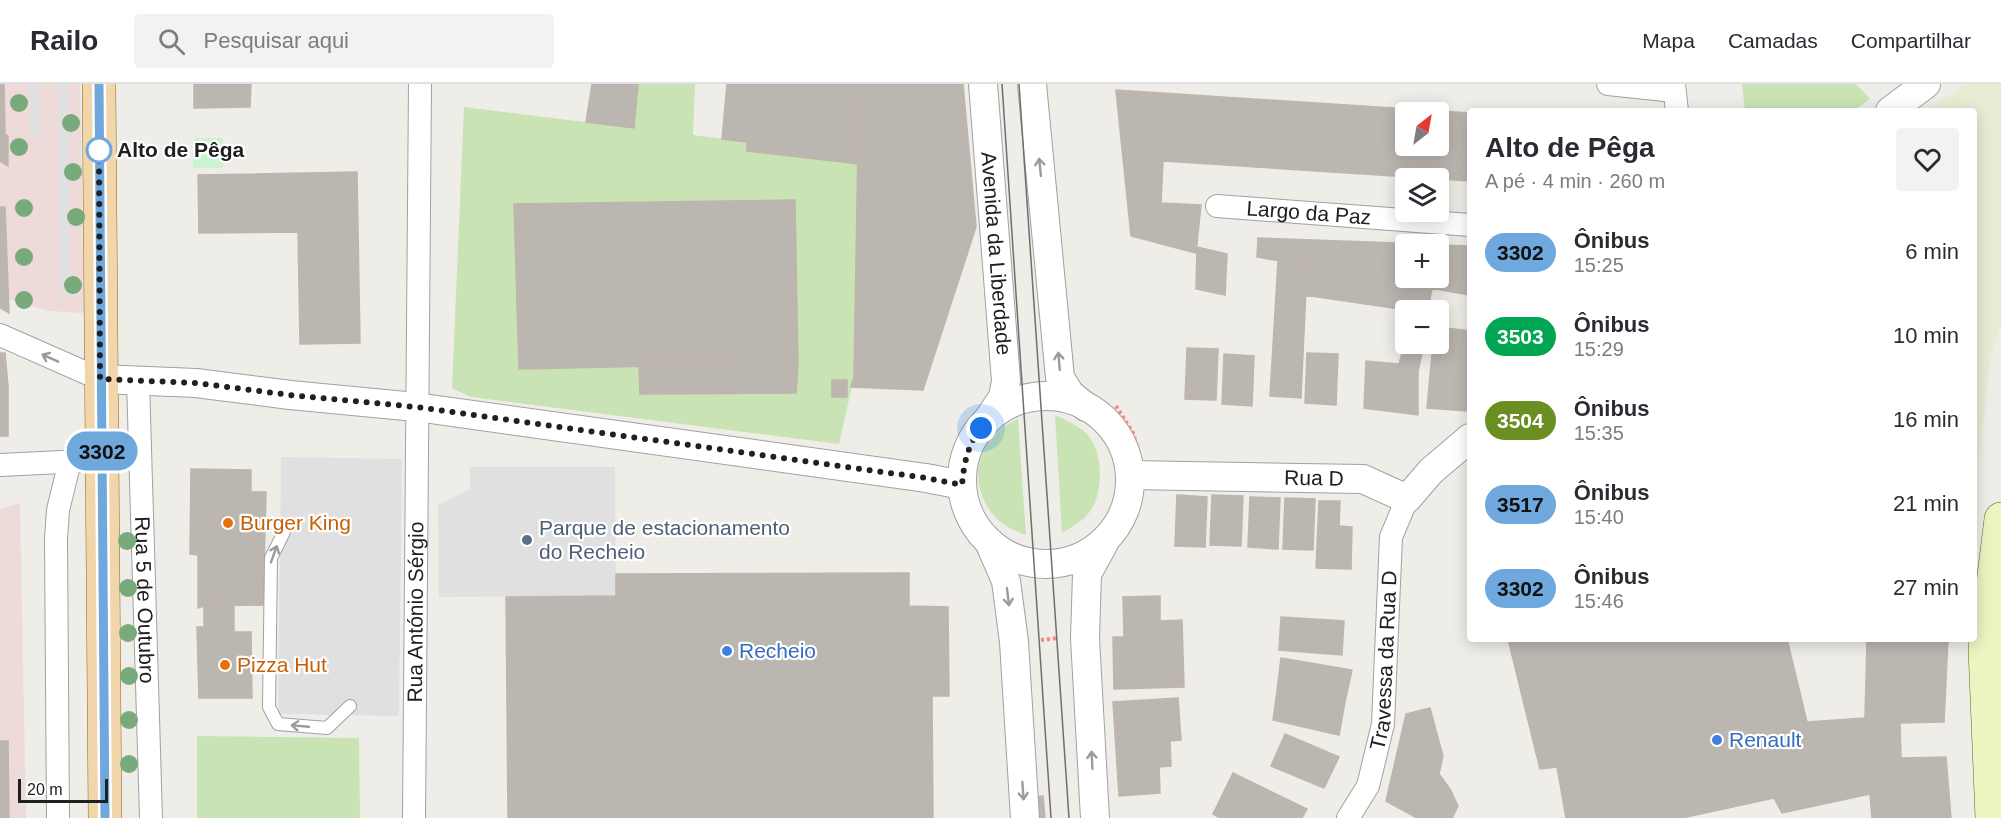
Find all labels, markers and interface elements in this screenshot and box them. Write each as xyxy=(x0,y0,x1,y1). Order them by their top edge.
search box xyxy=(134,14,554,68)
text: Railo xyxy=(30,25,98,56)
icon: search xyxy=(155,25,188,58)
text: Pesquisar aqui xyxy=(203,28,349,53)
text: Mapa xyxy=(1642,29,1695,52)
text: Camadas xyxy=(1728,29,1818,52)
text: Compartilhar xyxy=(1851,29,1971,52)
north arrow xyxy=(1395,102,1449,156)
map controls xyxy=(1395,102,1449,354)
button: heart xyxy=(1896,128,1959,191)
text: Alto de Pêga xyxy=(1485,132,1655,163)
marker: Alto de Pêga xyxy=(86,137,112,163)
place label: Alto de Pêga xyxy=(117,138,245,161)
street label: Avenida da Liberdade xyxy=(977,151,1016,356)
one-way arrow xyxy=(1034,157,1045,177)
button: layers xyxy=(1395,168,1449,222)
text: A pé · 4 min · 260 m xyxy=(1485,170,1665,192)
street label: Largo da Paz xyxy=(1246,196,1372,229)
text: Ônibus xyxy=(1574,228,1650,253)
button: + xyxy=(1395,234,1449,288)
text: 6 min xyxy=(1905,239,1959,264)
text: 3302 xyxy=(1497,241,1544,264)
text: 15:25 xyxy=(1574,254,1624,276)
button: − xyxy=(1395,300,1449,354)
text: Ônibus xyxy=(1574,312,1650,337)
text: 10 min xyxy=(1893,323,1959,348)
text: 3503 xyxy=(1497,325,1544,348)
text: 15:29 xyxy=(1574,338,1624,360)
one-way arrow xyxy=(41,351,59,363)
one-way arrow xyxy=(1053,351,1064,371)
text: Ônibus xyxy=(1574,396,1650,421)
text: 16 min xyxy=(1893,407,1959,432)
text: 3504 xyxy=(1497,409,1544,432)
your location xyxy=(966,413,996,443)
text: 15:35 xyxy=(1574,422,1624,444)
line badge: 3302 xyxy=(60,432,144,470)
text: 3302 xyxy=(79,440,125,463)
street label: Rua D xyxy=(1284,466,1344,490)
text: Ônibus xyxy=(1574,480,1650,505)
text: 21 min xyxy=(1893,491,1959,516)
text: 3517 xyxy=(1497,493,1544,516)
text: 15:40 xyxy=(1574,506,1624,528)
place label: Burger King xyxy=(240,511,351,534)
street label: Rua 5 de Outubro xyxy=(131,516,159,684)
marker: Burger King xyxy=(221,516,235,530)
place label: Parque de estacionamento do Recheio xyxy=(539,516,790,563)
street label: Rua António Sérgio xyxy=(403,521,427,703)
marker: Parque de estacionamento do Recheio xyxy=(520,533,534,547)
one-way arrow xyxy=(270,545,281,564)
text: Ônibus xyxy=(1574,564,1650,589)
street label: Travessa da Rua D xyxy=(1365,570,1401,752)
text: 27 min xyxy=(1893,575,1959,600)
text: 3302 xyxy=(1497,577,1544,600)
one-way arrow xyxy=(1003,587,1014,607)
text: 15:46 xyxy=(1574,590,1624,612)
place label: Recheio xyxy=(739,639,816,662)
marker: Recheio xyxy=(720,644,734,658)
place label: Pizza Hut xyxy=(237,653,327,676)
marker: Pizza Hut xyxy=(218,658,232,672)
one-way arrow xyxy=(290,720,310,731)
place label: Renault xyxy=(1729,728,1802,751)
marker: Renault xyxy=(1710,733,1724,747)
one-way arrow xyxy=(1086,750,1097,770)
scale bar xyxy=(18,776,108,804)
text: 20 m xyxy=(27,781,63,798)
one-way arrow xyxy=(1018,781,1029,801)

